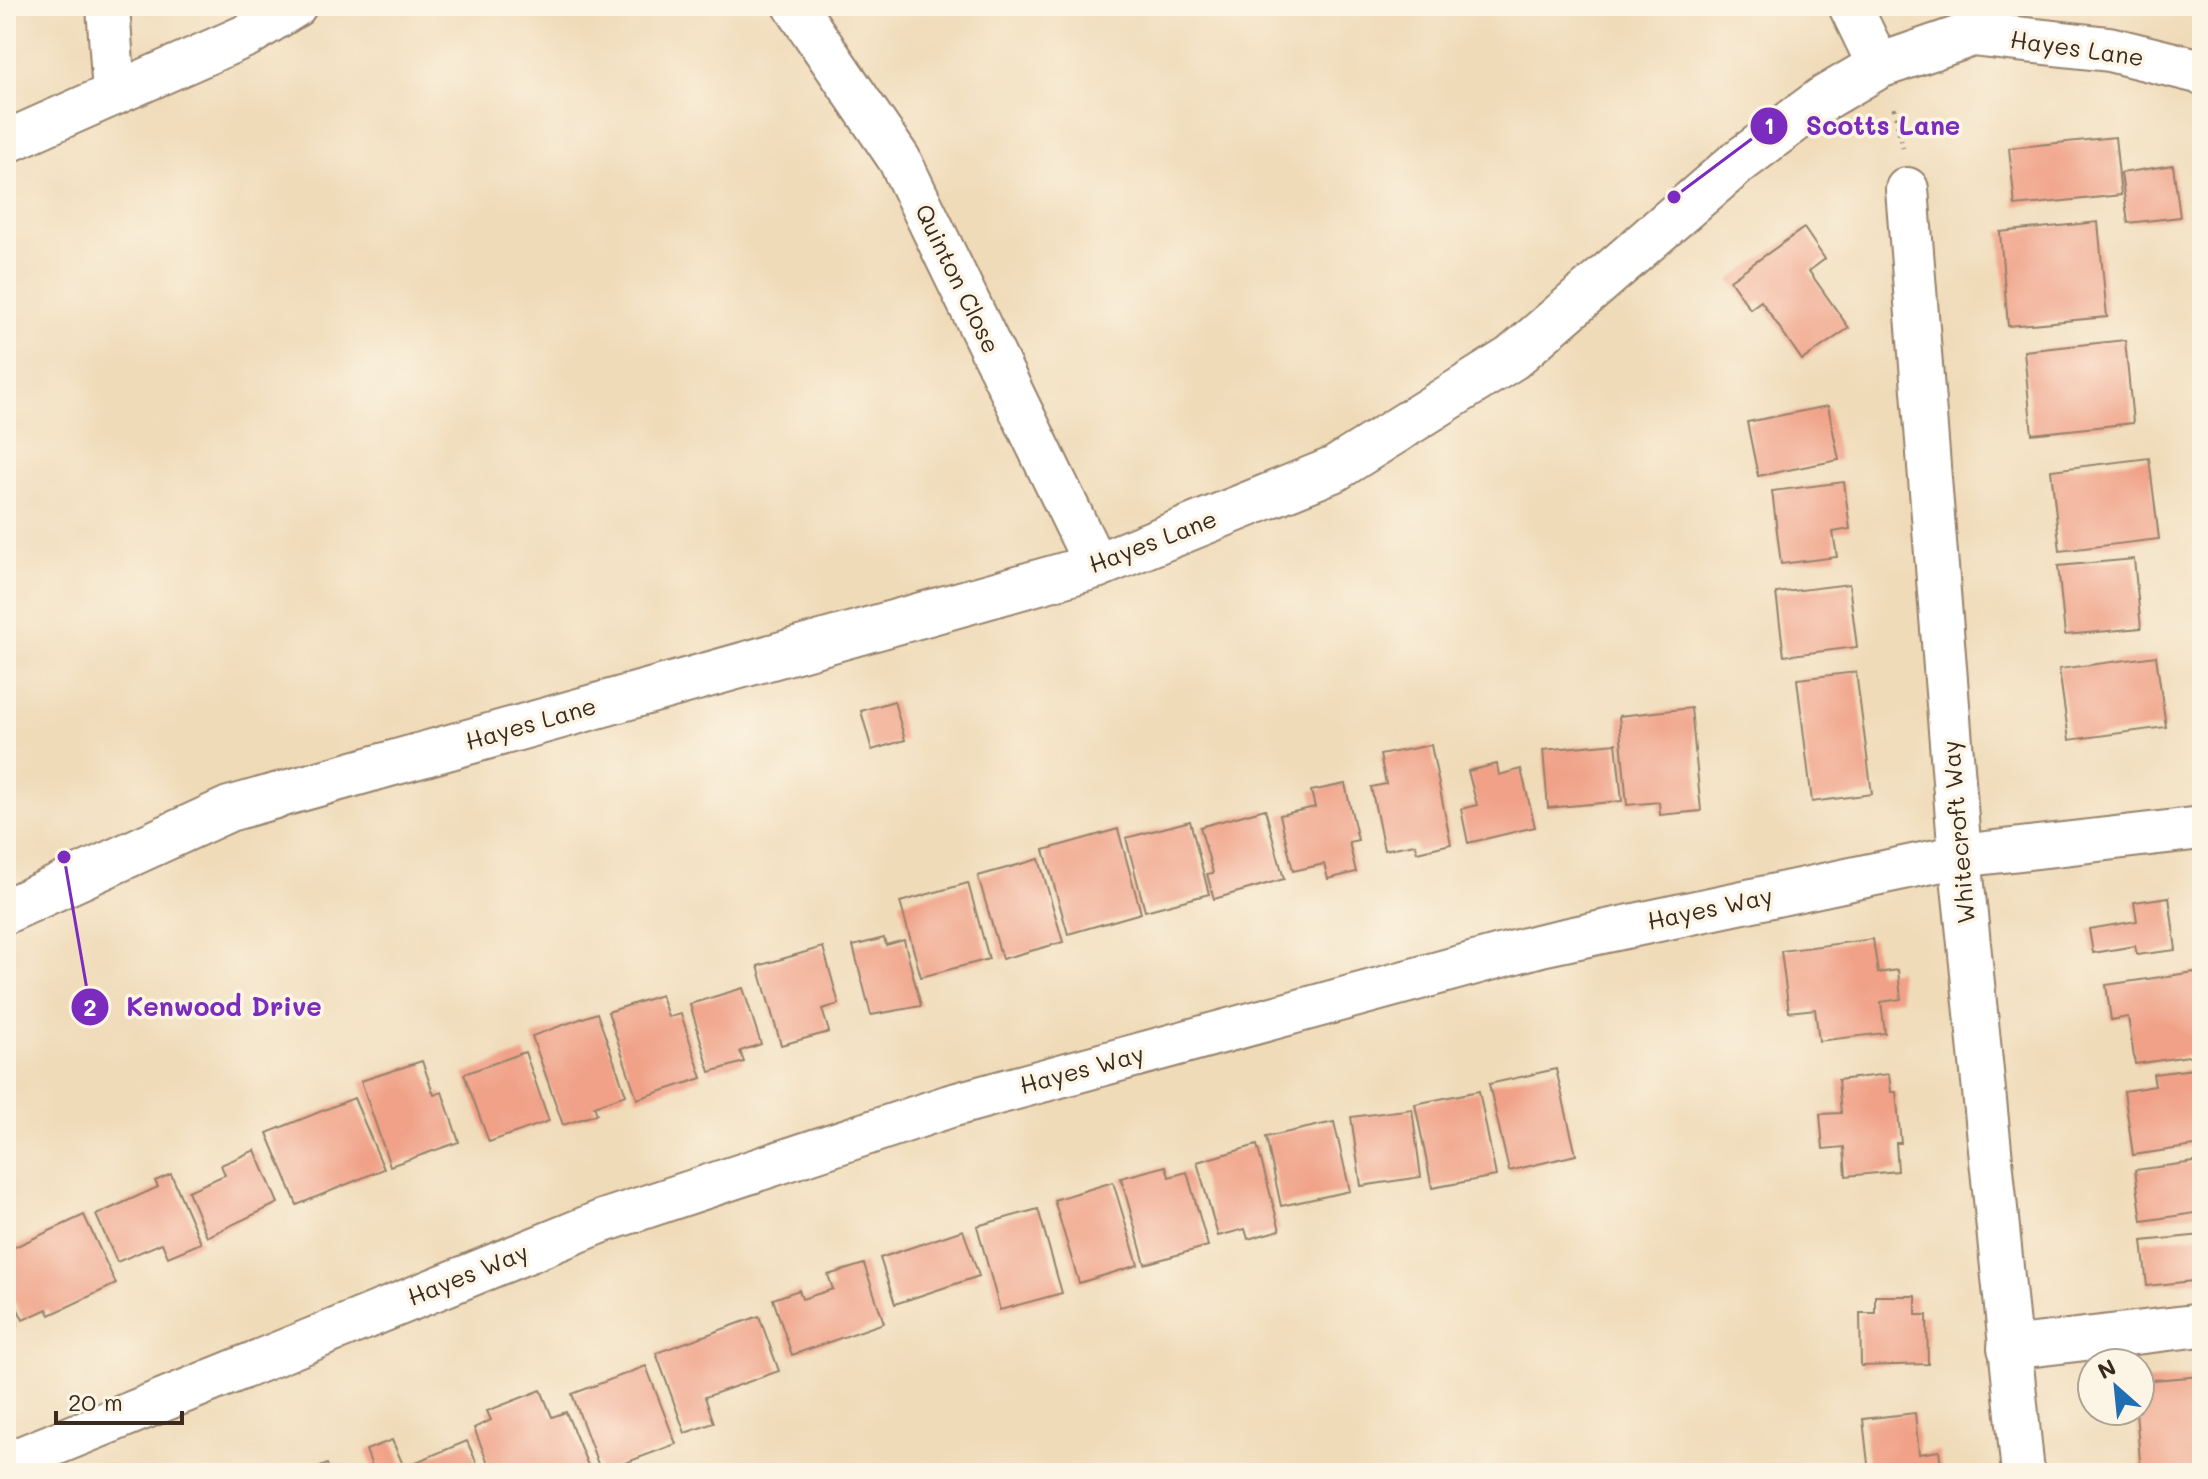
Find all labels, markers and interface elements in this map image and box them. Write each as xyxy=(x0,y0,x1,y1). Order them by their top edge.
street label: Hayes Lane xyxy=(2008,23,2146,72)
callout: Scotts Lane xyxy=(1749,101,1976,151)
text: Scotts Lane xyxy=(1806,108,1960,142)
text: 1 xyxy=(1764,109,1774,140)
street label: Quinton Close xyxy=(909,199,1008,358)
street label: Hayes Lane xyxy=(1084,502,1221,579)
street label: Hayes Lane xyxy=(462,689,600,756)
street label: Whitecroft Way xyxy=(1934,739,1981,925)
street label: Hayes Way xyxy=(1644,879,1775,936)
callout: Kenwood Drive xyxy=(70,982,338,1032)
text: Kenwood Drive xyxy=(126,989,322,1023)
text: 2 xyxy=(83,991,97,1022)
street label: Hayes Way xyxy=(1016,1037,1147,1100)
street label: Hayes Way xyxy=(403,1235,532,1312)
north arrow xyxy=(2076,1347,2156,1427)
text: N xyxy=(2093,1352,2121,1385)
scale bar xyxy=(56,1375,182,1425)
text: 20 m xyxy=(68,1386,123,1417)

